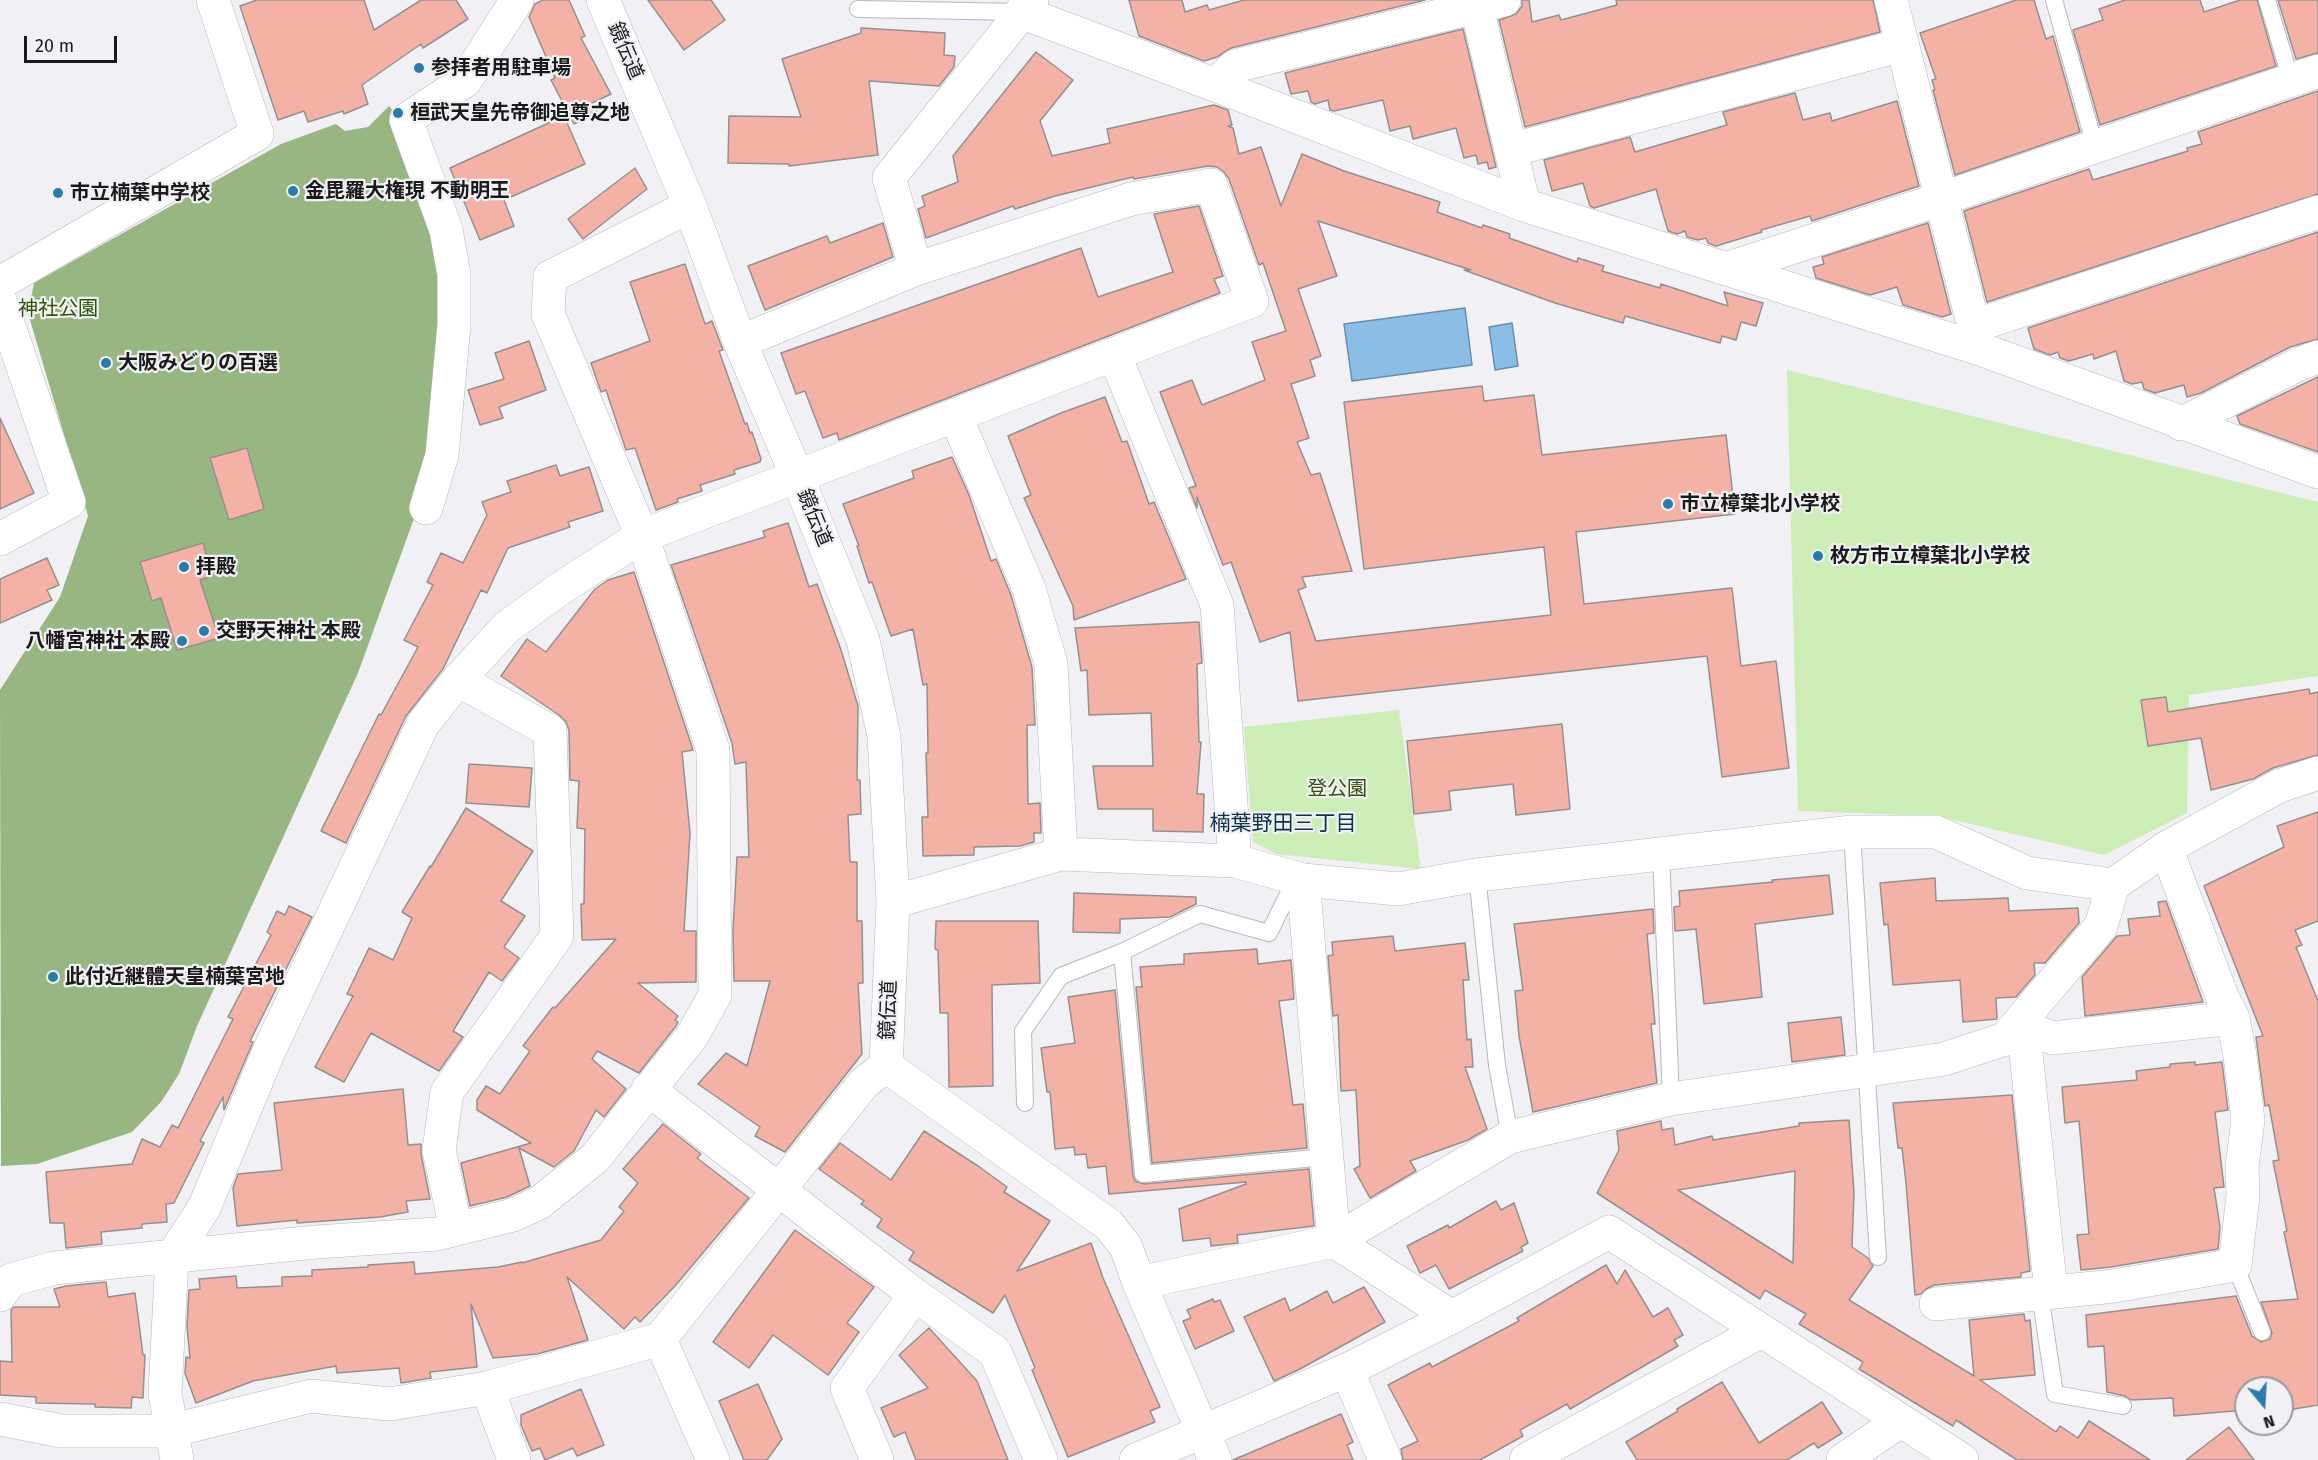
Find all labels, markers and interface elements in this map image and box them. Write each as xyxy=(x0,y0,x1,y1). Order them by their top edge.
street label: 鏡伝道 xyxy=(602,19,648,83)
scale bar xyxy=(27,24,120,62)
text: 20 m xyxy=(35,35,74,57)
place label: 参拝者用駐車場 xyxy=(431,56,571,80)
marker: 参拝者用駐車場 xyxy=(412,61,426,75)
place label: 桓武天皇先帝御追尊之地 xyxy=(410,101,630,125)
marker: 桓武天皇先帝御追尊之地 xyxy=(391,106,405,120)
place label: 金毘羅大権現 不動明王 xyxy=(305,179,510,203)
place label: 市立楠葉中学校 xyxy=(70,181,210,205)
marker: 金毘羅大権現 不動明王 xyxy=(286,184,300,198)
marker: 市立楠葉中学校 xyxy=(51,186,65,200)
park label: 神社公園 xyxy=(18,297,98,321)
place label: 大阪みどりの百選 xyxy=(118,351,278,375)
marker: 大阪みどりの百選 xyxy=(99,356,113,370)
street label: 鏡伝道 xyxy=(792,486,836,550)
place label: 市立樟葉北小学校 xyxy=(1680,492,1840,516)
marker: 市立樟葉北小学校 xyxy=(1661,497,1675,511)
place label: 枚方市立樟葉北小学校 xyxy=(1830,544,2030,568)
marker: 枚方市立樟葉北小学校 xyxy=(1811,549,1825,563)
place label: 拝殿 xyxy=(196,555,236,579)
marker: 拝殿 xyxy=(177,560,191,574)
place label: 交野天神社 本殿 xyxy=(216,619,361,643)
marker: 交野天神社 本殿 xyxy=(197,624,211,638)
place label: 八幡宮神社 本殿 xyxy=(25,629,170,653)
marker: 八幡宮神社 本殿 xyxy=(175,634,189,648)
park label: 登公園 xyxy=(1307,777,1367,801)
district label: 楠葉野田三丁目 xyxy=(1210,811,1356,837)
place label: 此付近継體天皇楠葉宮地 xyxy=(65,965,285,989)
marker: 此付近継體天皇楠葉宮地 xyxy=(46,970,60,984)
street label: 鏡伝道 xyxy=(876,980,902,1040)
north arrow xyxy=(2234,1376,2294,1436)
text: N xyxy=(2261,1411,2277,1432)

